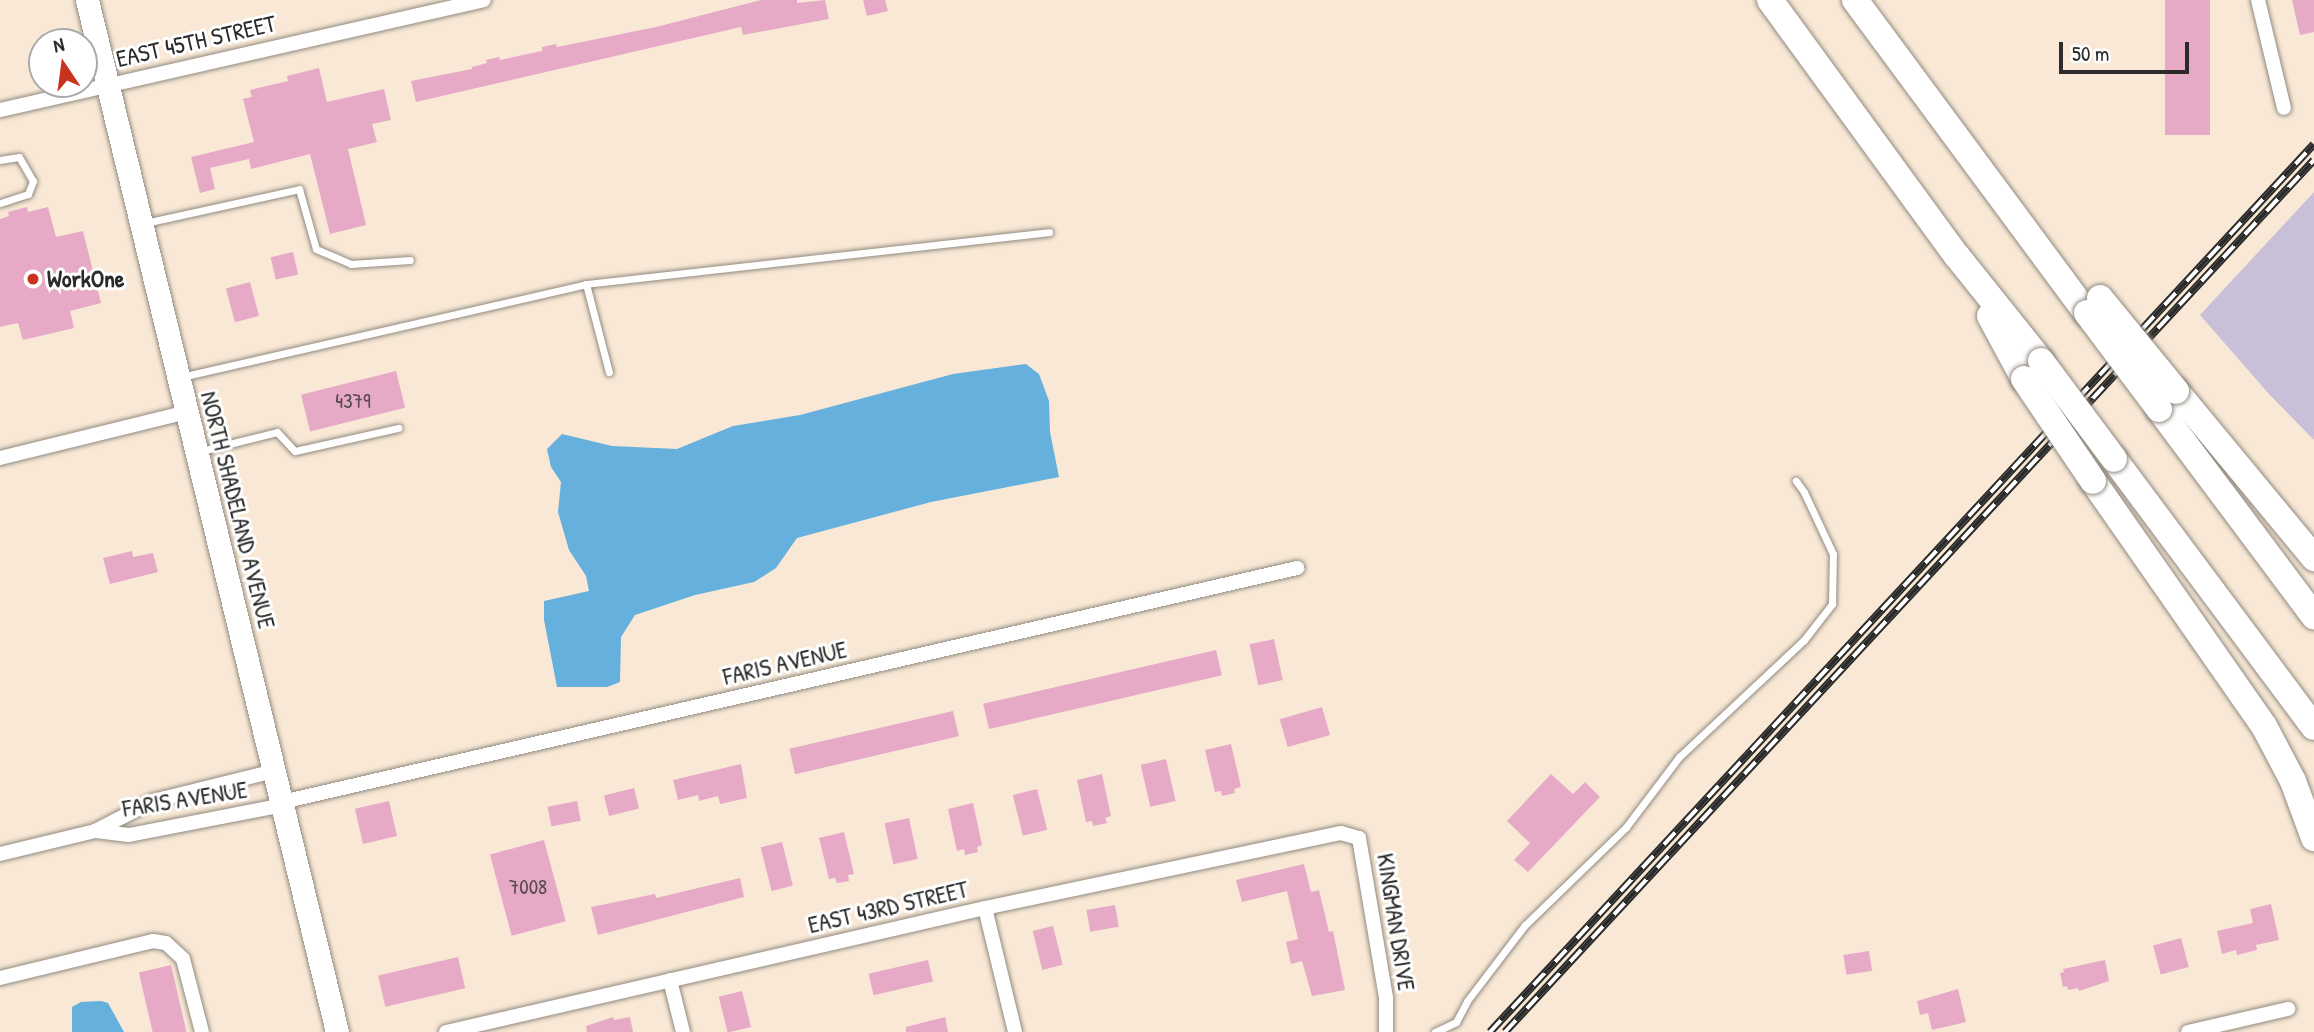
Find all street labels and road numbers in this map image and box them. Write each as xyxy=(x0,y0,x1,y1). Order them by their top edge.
street label: EAST 45TH STREET xyxy=(113,9,279,73)
street label: NORTH SHADELAND AVENUE xyxy=(195,388,281,632)
street label: FARIS AVENUE xyxy=(720,635,850,691)
street label: FARIS AVENUE xyxy=(120,775,250,823)
street label: KINGMAN DRIVE xyxy=(1371,851,1421,993)
street label: EAST 43RD STREET xyxy=(805,875,971,939)

